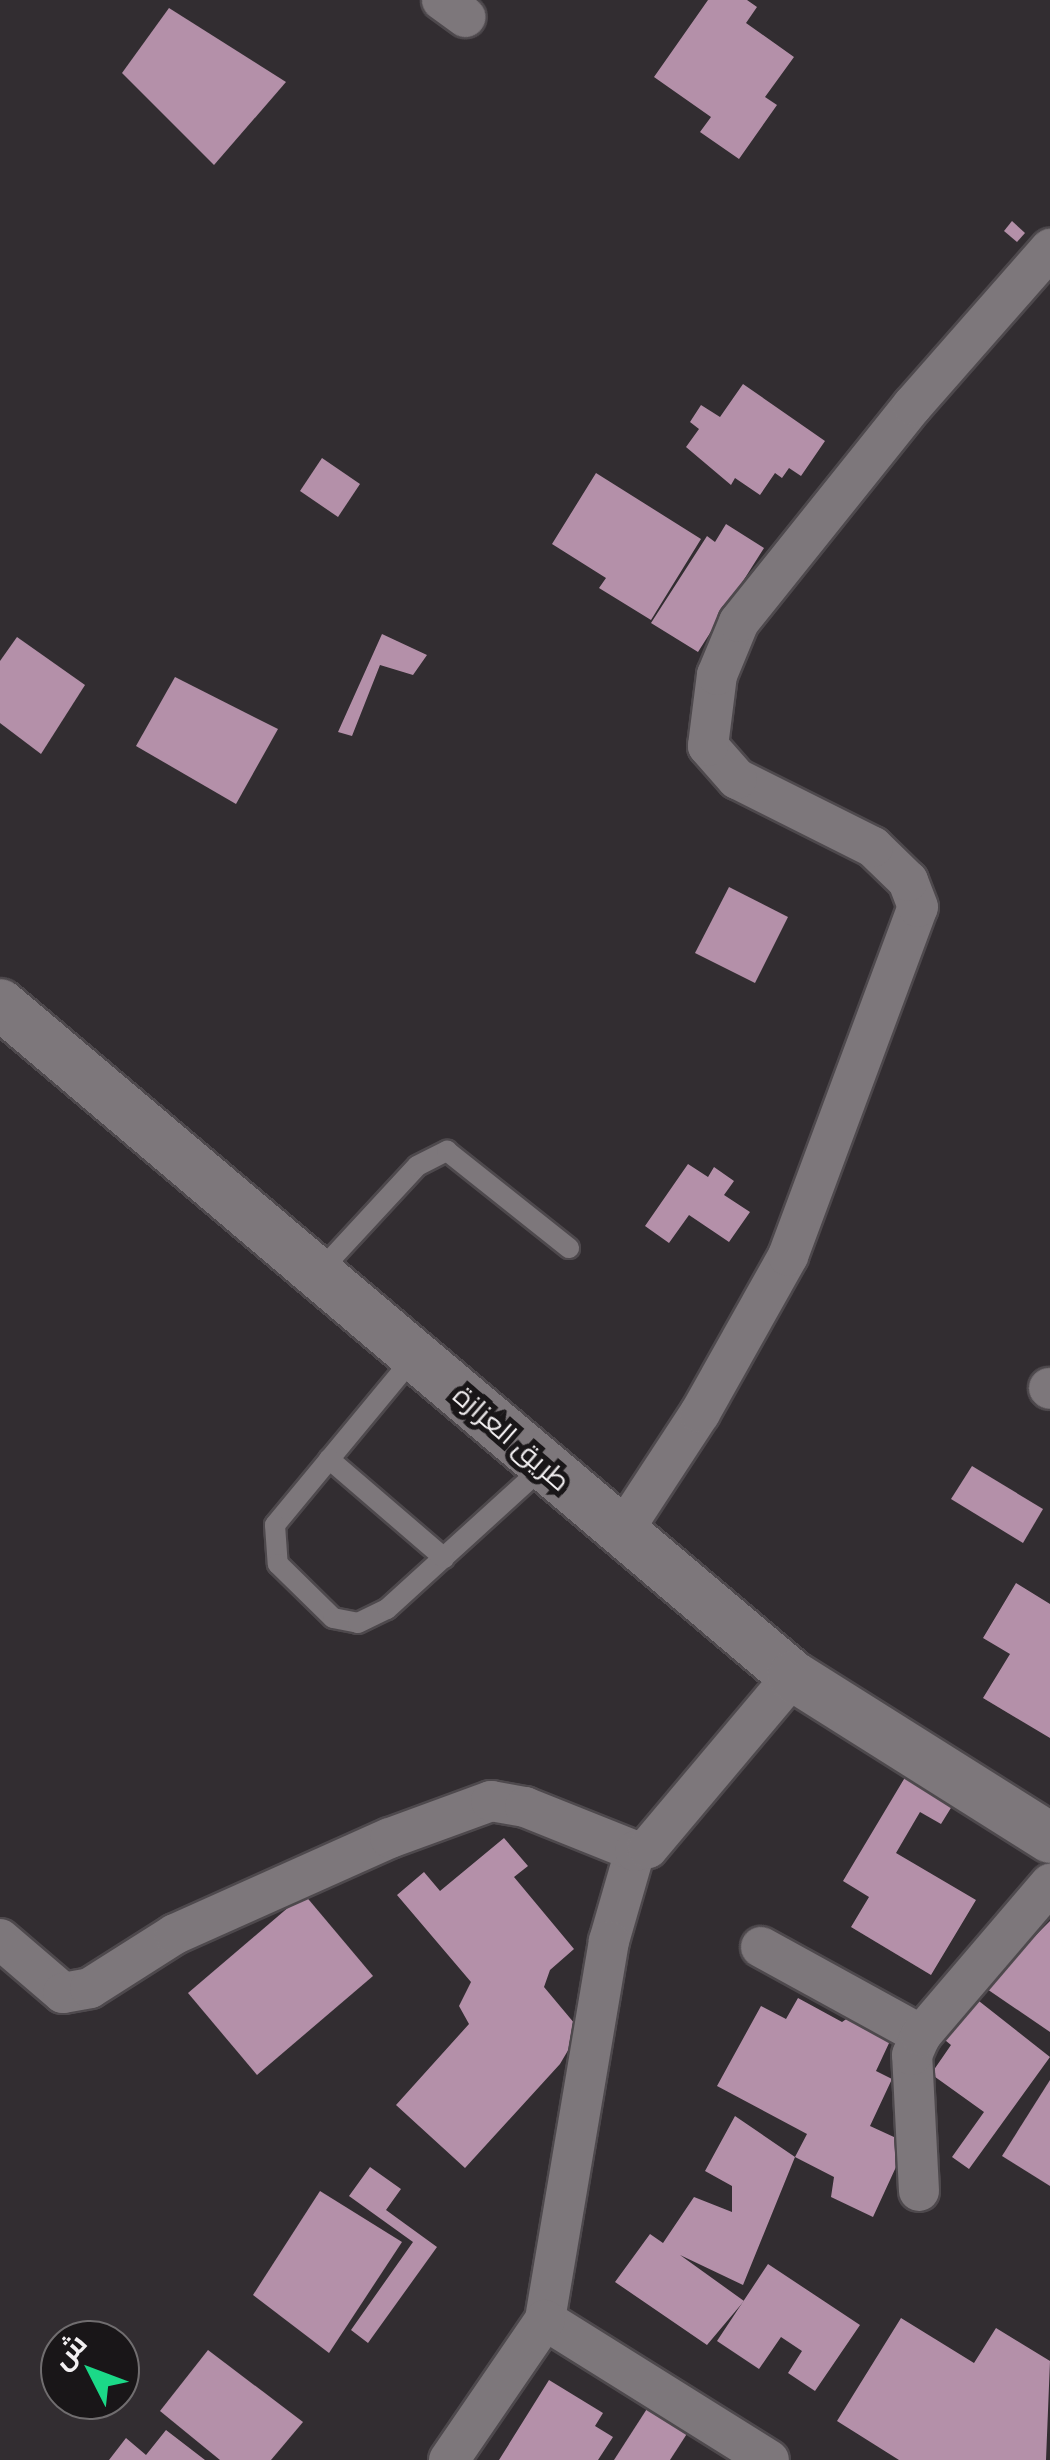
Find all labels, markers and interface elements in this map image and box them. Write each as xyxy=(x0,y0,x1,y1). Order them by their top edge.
street label: طريق العزازة xyxy=(447,1378,577,1498)
north arrow xyxy=(40,2320,140,2420)
text: ش xyxy=(45,2327,94,2376)

